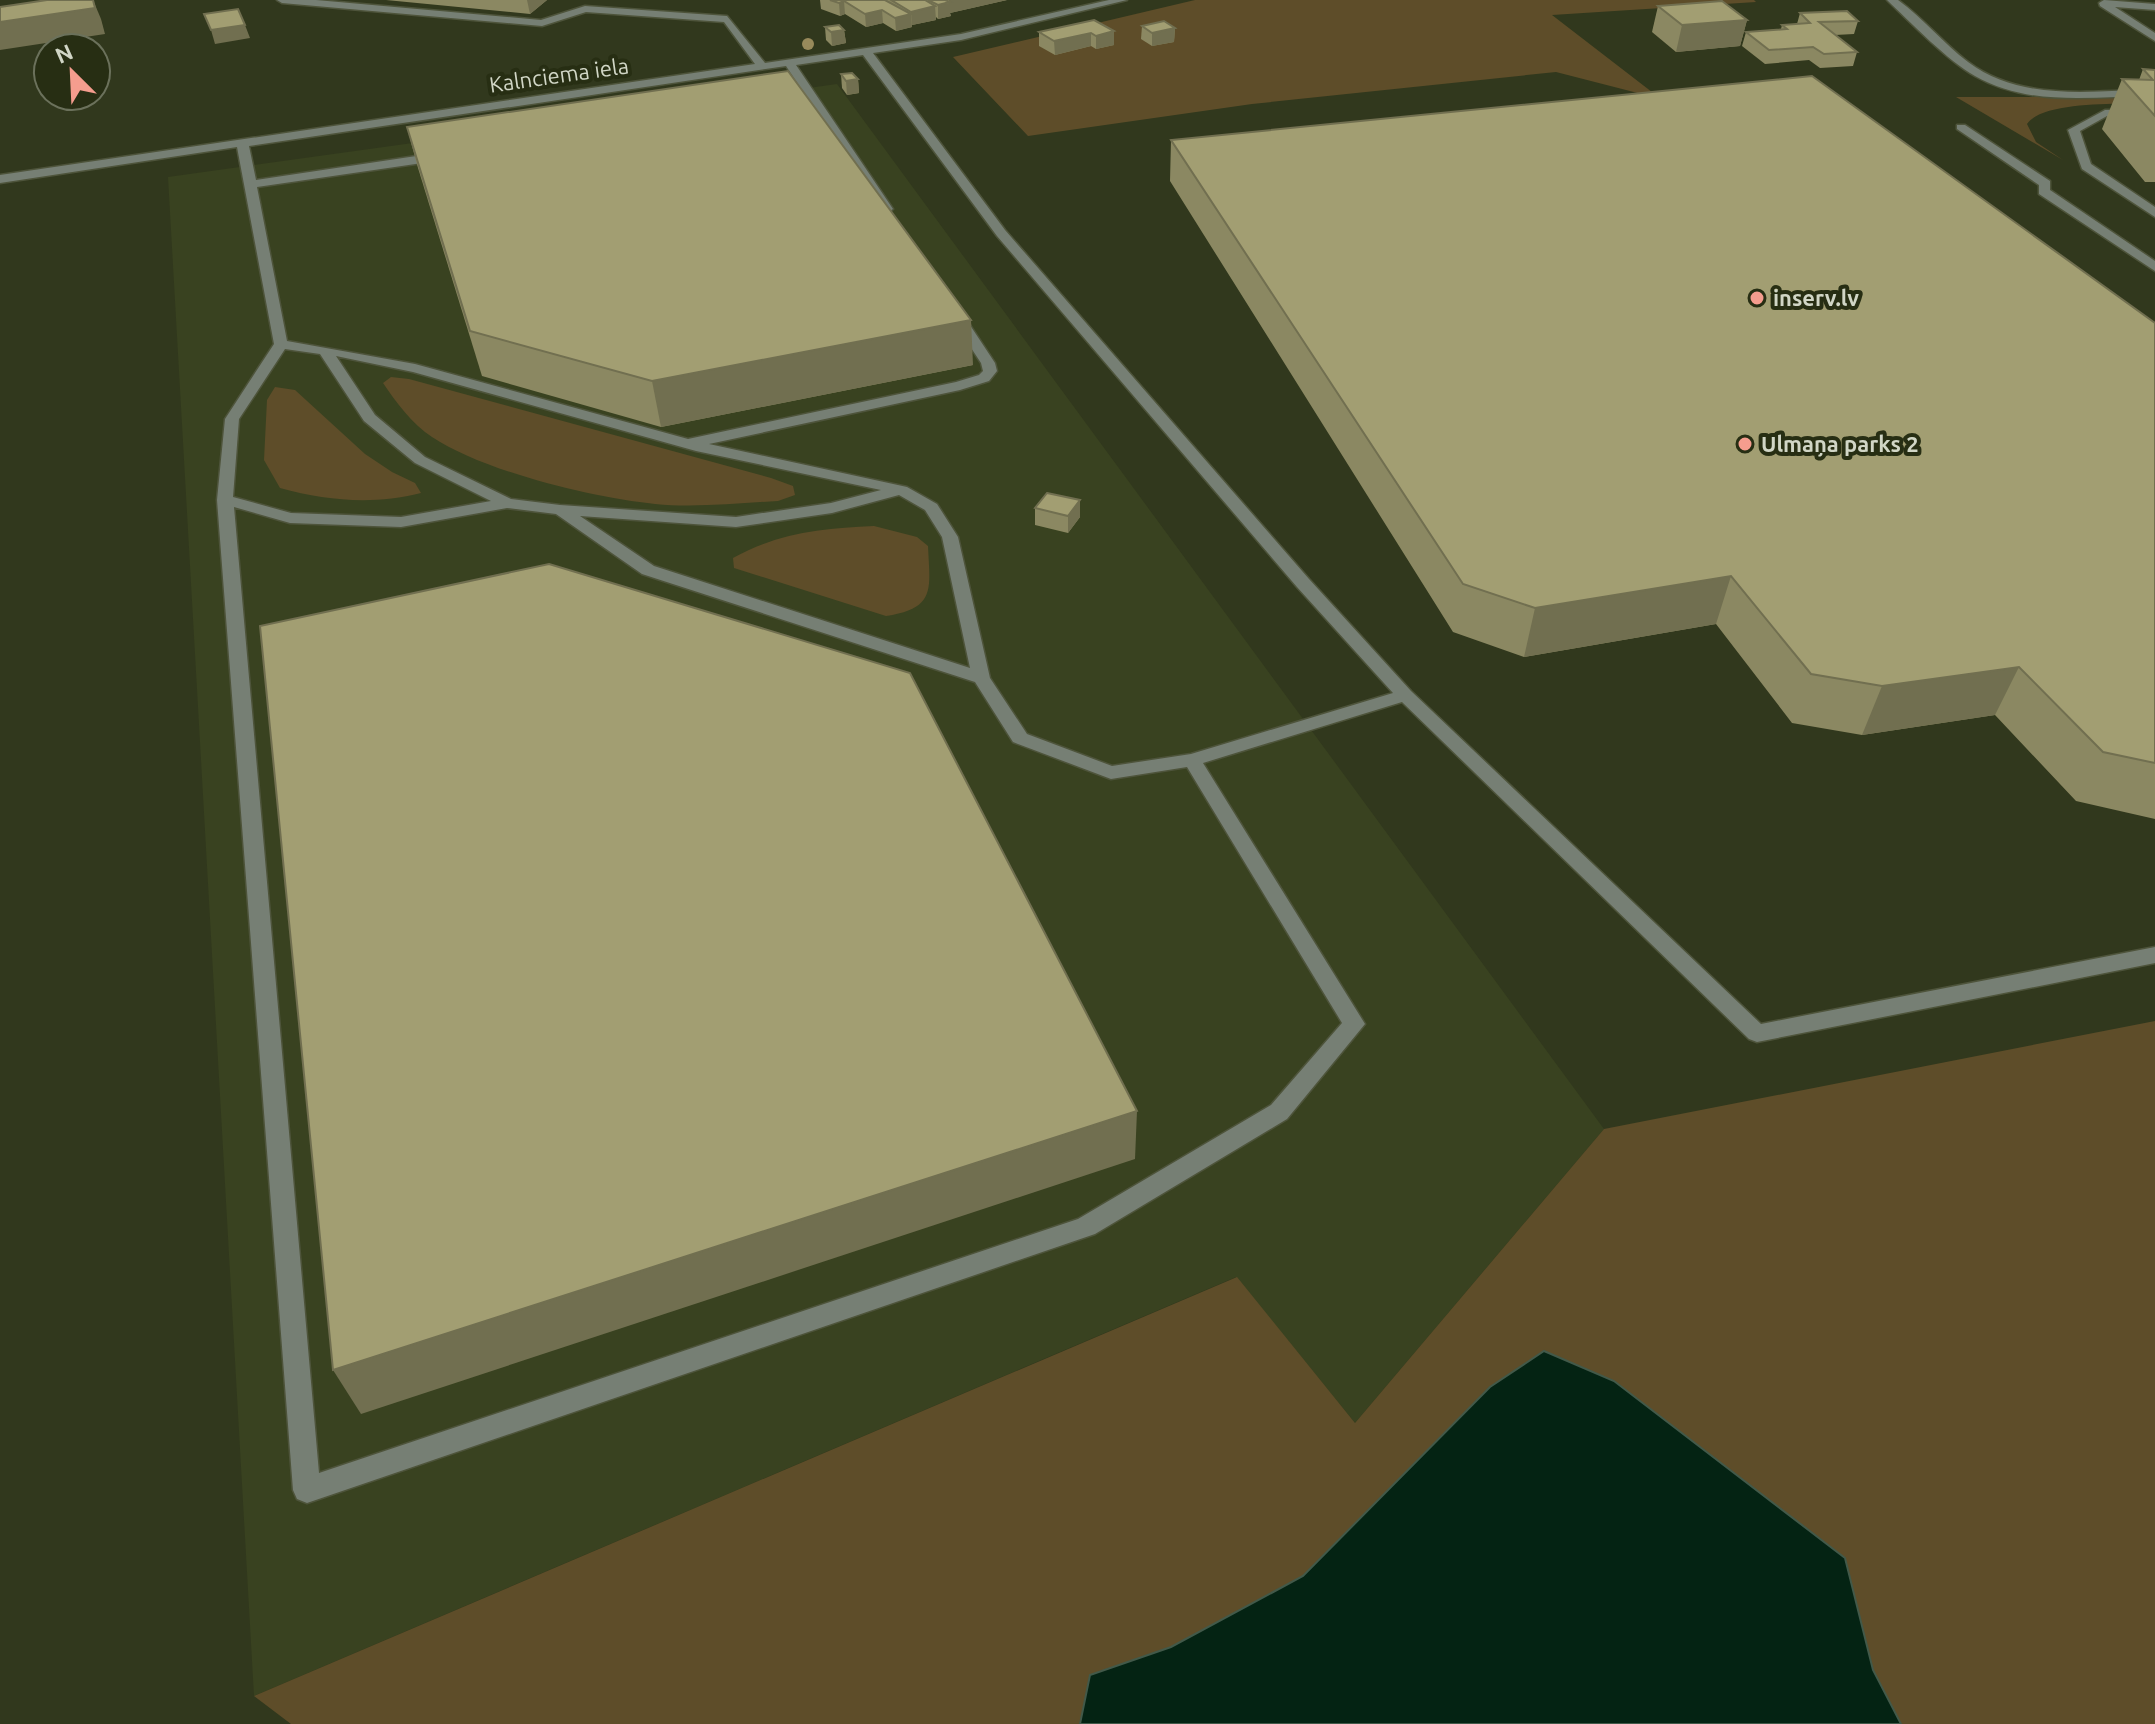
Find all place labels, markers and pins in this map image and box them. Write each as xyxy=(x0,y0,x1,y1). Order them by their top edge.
place label: inserv.lv xyxy=(1773,285,1859,310)
marker: inserv.lv xyxy=(1748,289,1766,307)
place label: Ulmaņa parks 2 xyxy=(1761,431,1919,457)
marker: Ulmaņa parks 2 xyxy=(1736,435,1754,453)

